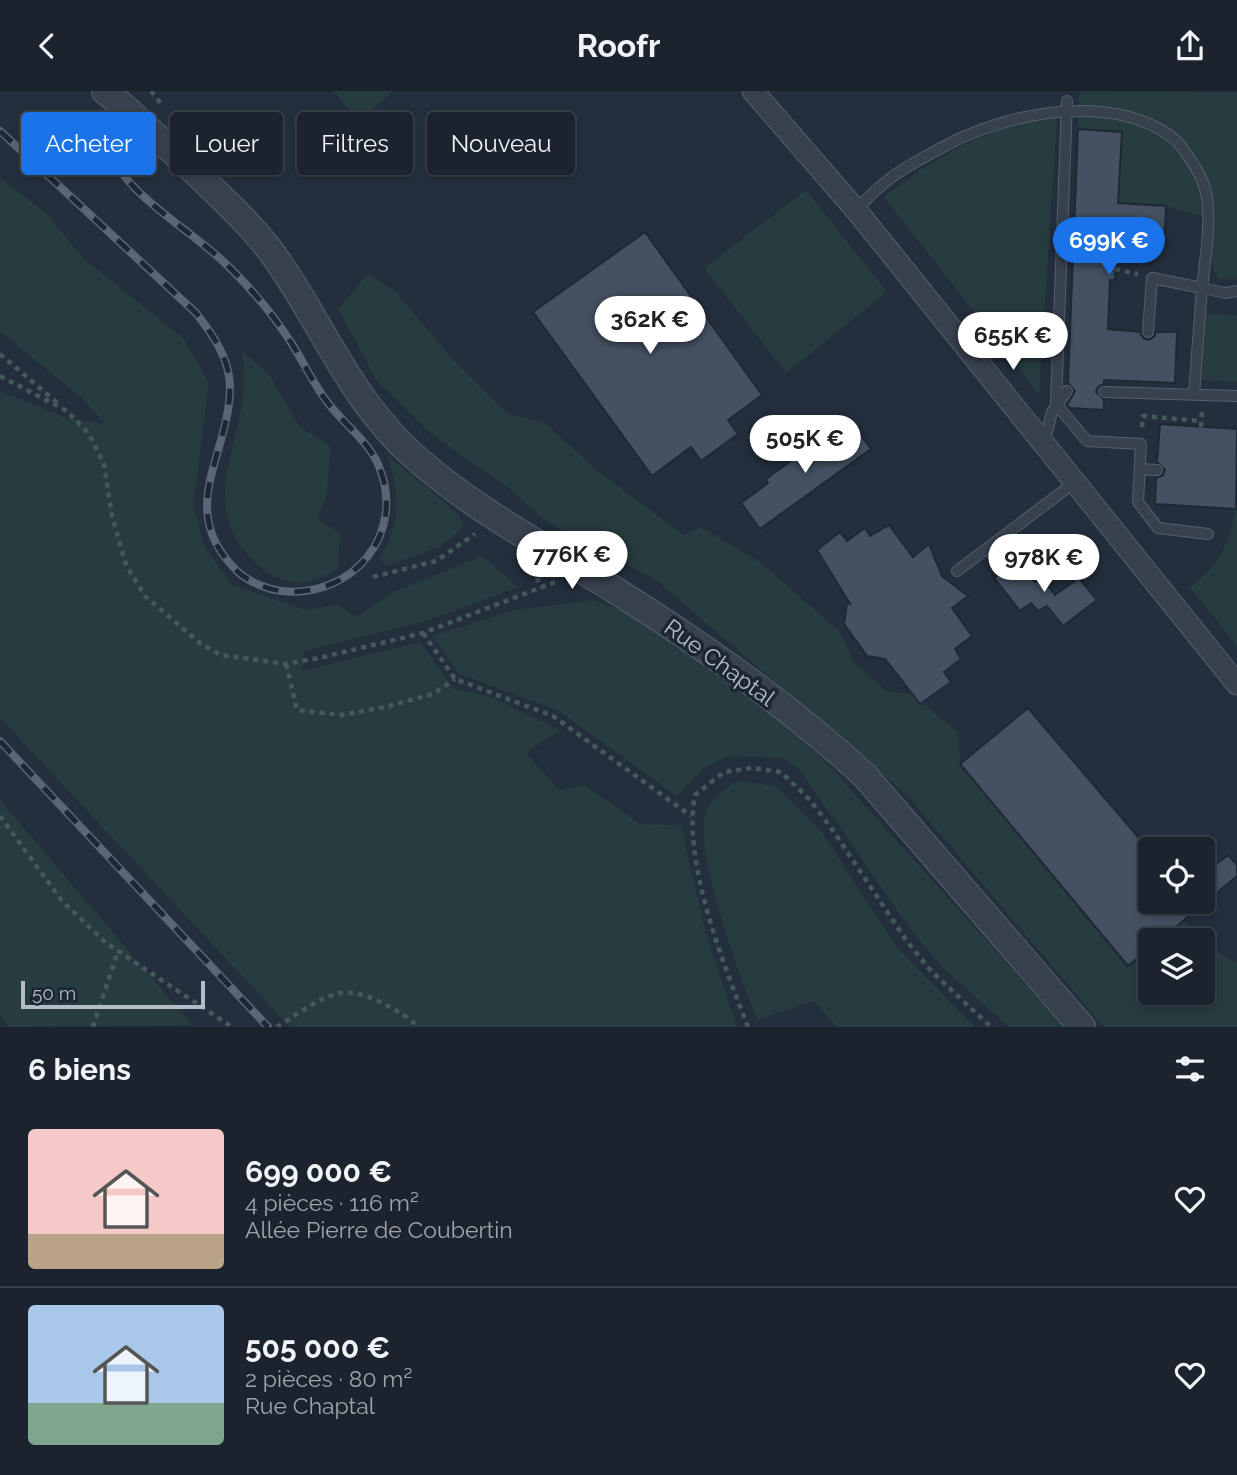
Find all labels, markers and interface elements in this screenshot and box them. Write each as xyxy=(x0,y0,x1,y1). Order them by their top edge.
icon: back xyxy=(28,27,66,65)
text: Roofr xyxy=(577,27,660,64)
icon: share xyxy=(1171,27,1209,65)
chip: Acheter xyxy=(21,112,156,175)
chip: Louer xyxy=(170,112,283,175)
chip: Filtres xyxy=(297,112,413,175)
chip: Nouveau xyxy=(427,112,575,175)
pin: 699K € xyxy=(1052,218,1166,277)
text: 699K € xyxy=(1069,226,1149,253)
pin: 362K € xyxy=(593,296,707,356)
text: 362K € xyxy=(611,305,689,332)
pin: 655K € xyxy=(956,313,1070,372)
text: 655K € xyxy=(974,321,1052,348)
pin: 505K € xyxy=(748,415,862,475)
text: 505K € xyxy=(766,424,844,451)
pin: 776K € xyxy=(515,531,629,591)
pin: 978K € xyxy=(987,535,1101,594)
text: 776K € xyxy=(533,540,611,567)
text: 978K € xyxy=(1004,543,1084,570)
street label: Rue Chaptal xyxy=(659,613,781,712)
map controls xyxy=(1138,837,1215,1005)
button: locate xyxy=(1138,837,1215,914)
button: layers xyxy=(1138,928,1215,1005)
scale bar xyxy=(21,978,205,1010)
text: 50 m xyxy=(32,982,76,1004)
icon: filters xyxy=(1171,1050,1209,1088)
text: 6 biens xyxy=(28,1052,131,1087)
text: 699 000 € xyxy=(245,1154,392,1189)
icon: home xyxy=(84,1157,168,1241)
icon: heart xyxy=(1171,1180,1209,1218)
text: 4 pièces · 116 m² xyxy=(245,1189,419,1216)
text: Allée Pierre de Coubertin xyxy=(245,1216,513,1243)
text: 505 000 € xyxy=(245,1330,390,1365)
icon: home xyxy=(84,1333,168,1417)
icon: heart xyxy=(1171,1356,1209,1394)
text: 2 pièces · 80 m² xyxy=(245,1365,412,1392)
text: Rue Chaptal xyxy=(245,1392,375,1419)

